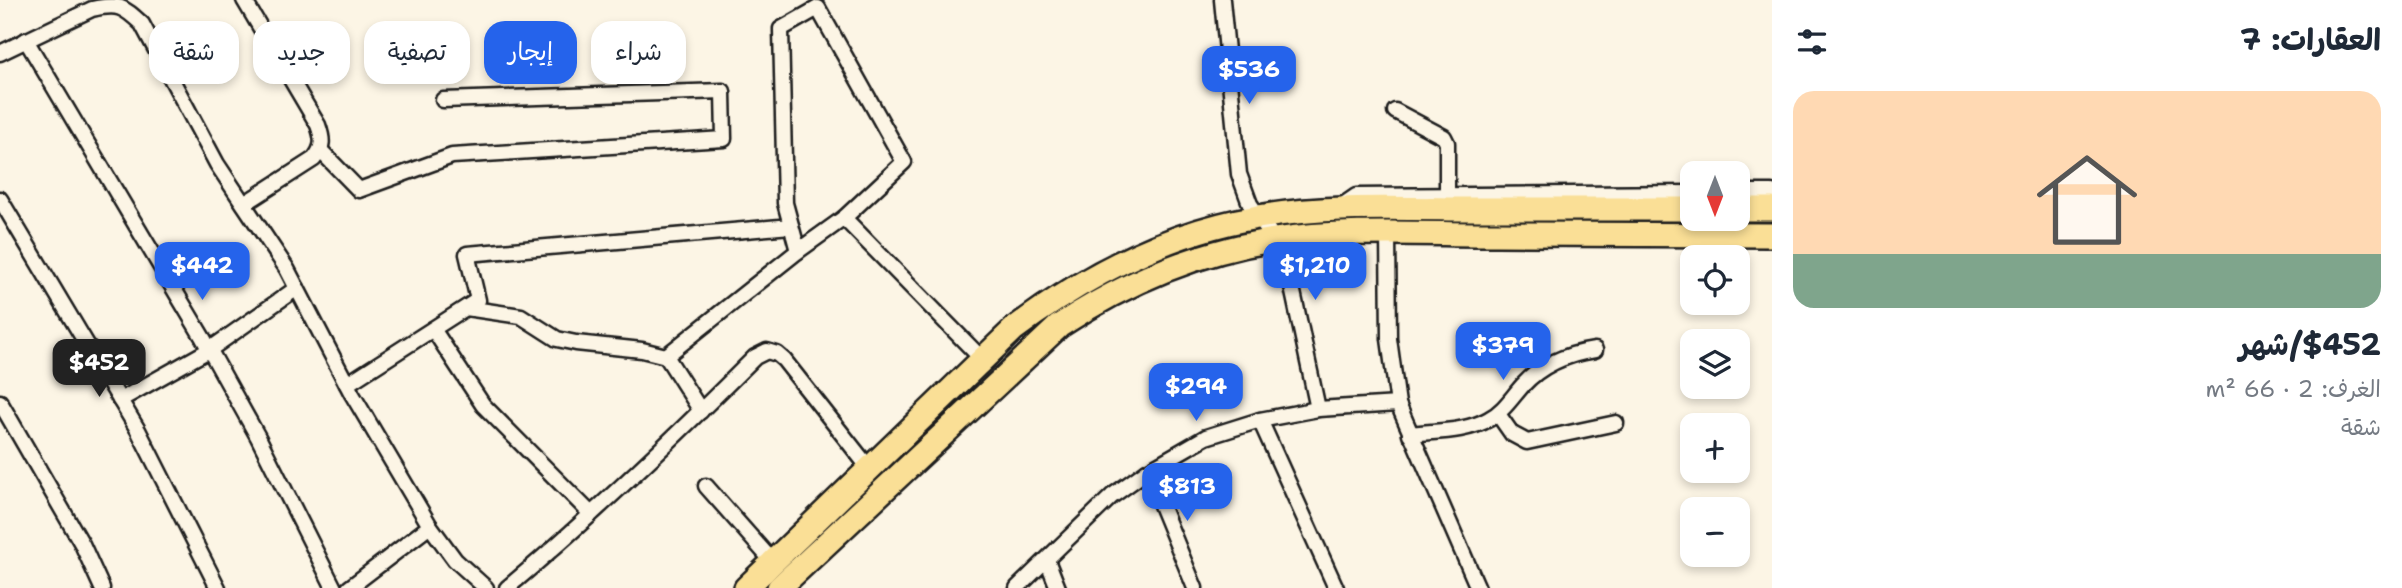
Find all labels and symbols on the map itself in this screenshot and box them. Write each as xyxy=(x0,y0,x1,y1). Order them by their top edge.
pin: $536 xyxy=(1208,46,1290,106)
north arrow xyxy=(1680,161,1750,231)
pin: $442 xyxy=(161,243,243,302)
pin: $1,210 xyxy=(1258,243,1372,302)
pin: $379 xyxy=(1462,322,1544,382)
pin: $452 xyxy=(58,340,140,399)
pin: $294 xyxy=(1155,364,1237,423)
pin: $813 xyxy=(1146,463,1228,523)

